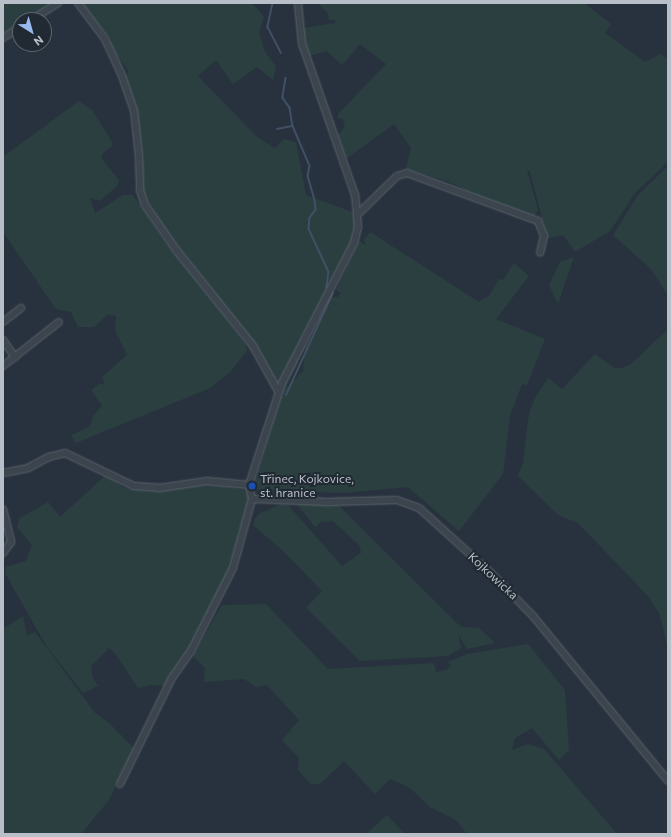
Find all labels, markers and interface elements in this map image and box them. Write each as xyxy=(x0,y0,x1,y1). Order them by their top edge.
north arrow xyxy=(12,12,52,52)
text: N xyxy=(32,34,46,49)
place label: Třinec, Kojkovice, st. hranice xyxy=(260,472,354,500)
marker: Třinec, Kojkovice, st. hranice xyxy=(247,481,257,491)
street label: Kojkowicka xyxy=(465,549,521,603)

